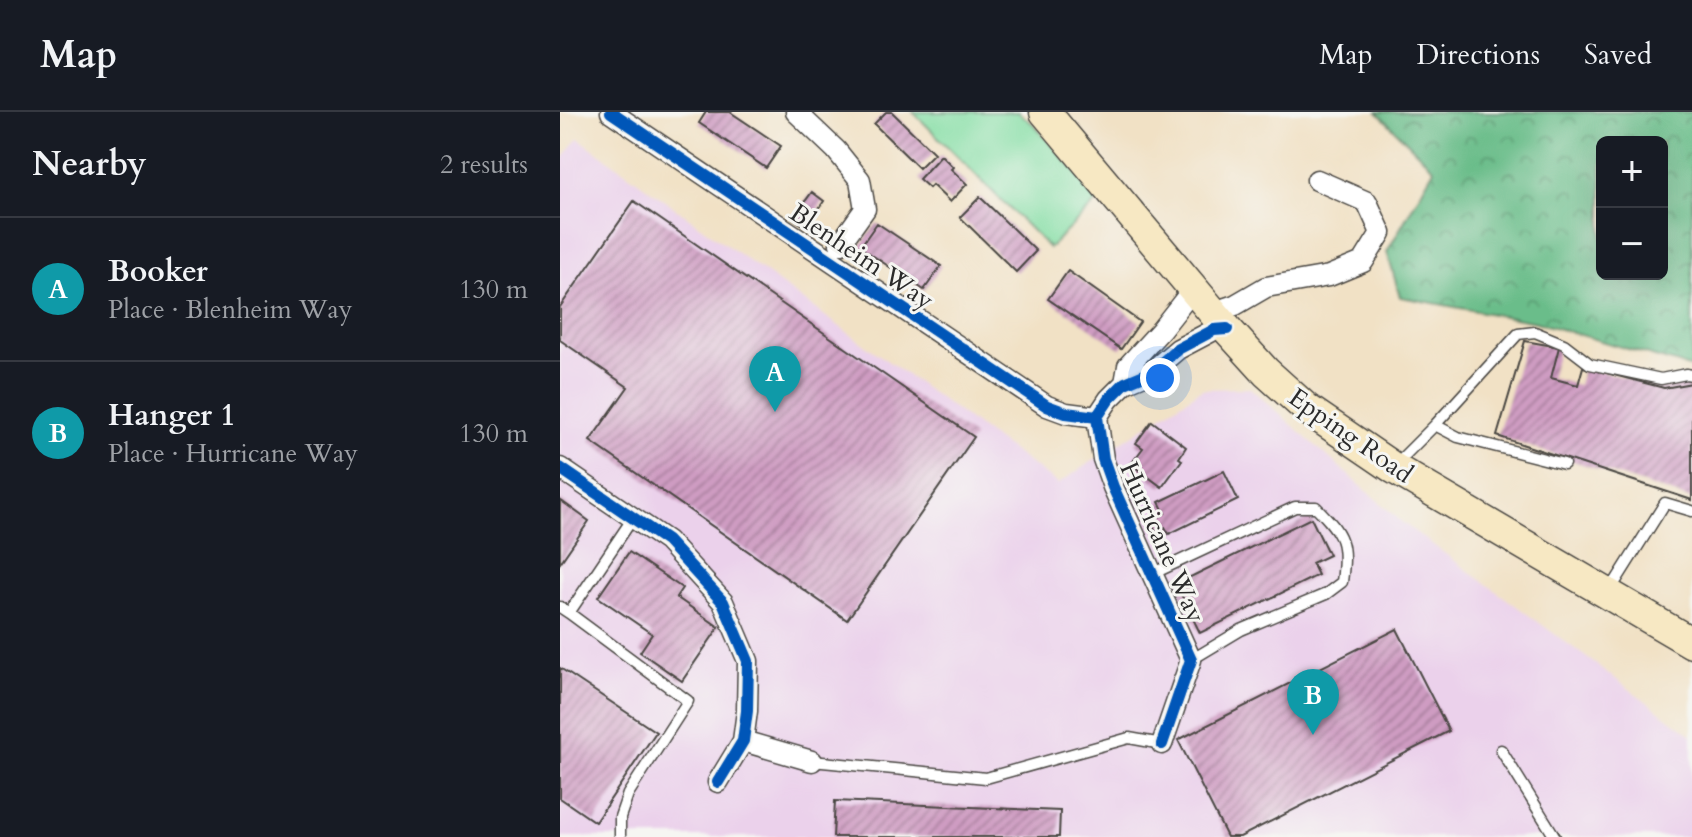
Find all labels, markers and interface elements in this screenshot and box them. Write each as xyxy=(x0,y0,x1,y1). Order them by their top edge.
text: Map xyxy=(40,29,117,81)
text: Map xyxy=(1319,36,1373,74)
text: Directions xyxy=(1417,36,1540,74)
text: Saved xyxy=(1584,36,1652,74)
map controls xyxy=(1596,136,1668,280)
button: + xyxy=(1596,136,1668,208)
text: Nearby xyxy=(32,141,147,187)
text: 2 results xyxy=(440,147,528,182)
street label: Blenheim Way xyxy=(783,195,941,318)
button: − xyxy=(1596,208,1668,280)
text: Booker xyxy=(108,251,208,292)
text: A xyxy=(48,272,68,307)
text: 130 m xyxy=(459,272,528,307)
text: Place · Blenheim Way xyxy=(108,292,352,327)
pin: A xyxy=(749,346,801,412)
your location xyxy=(1140,358,1180,398)
street label: Epping Road xyxy=(1281,380,1420,491)
text: Hanger 1 xyxy=(108,395,236,436)
text: B xyxy=(49,416,67,451)
text: 130 m xyxy=(459,416,528,451)
text: Place · Hurricane Way xyxy=(108,436,358,471)
street label: Hurricane Way xyxy=(1111,456,1214,628)
pin: B xyxy=(1287,669,1339,735)

